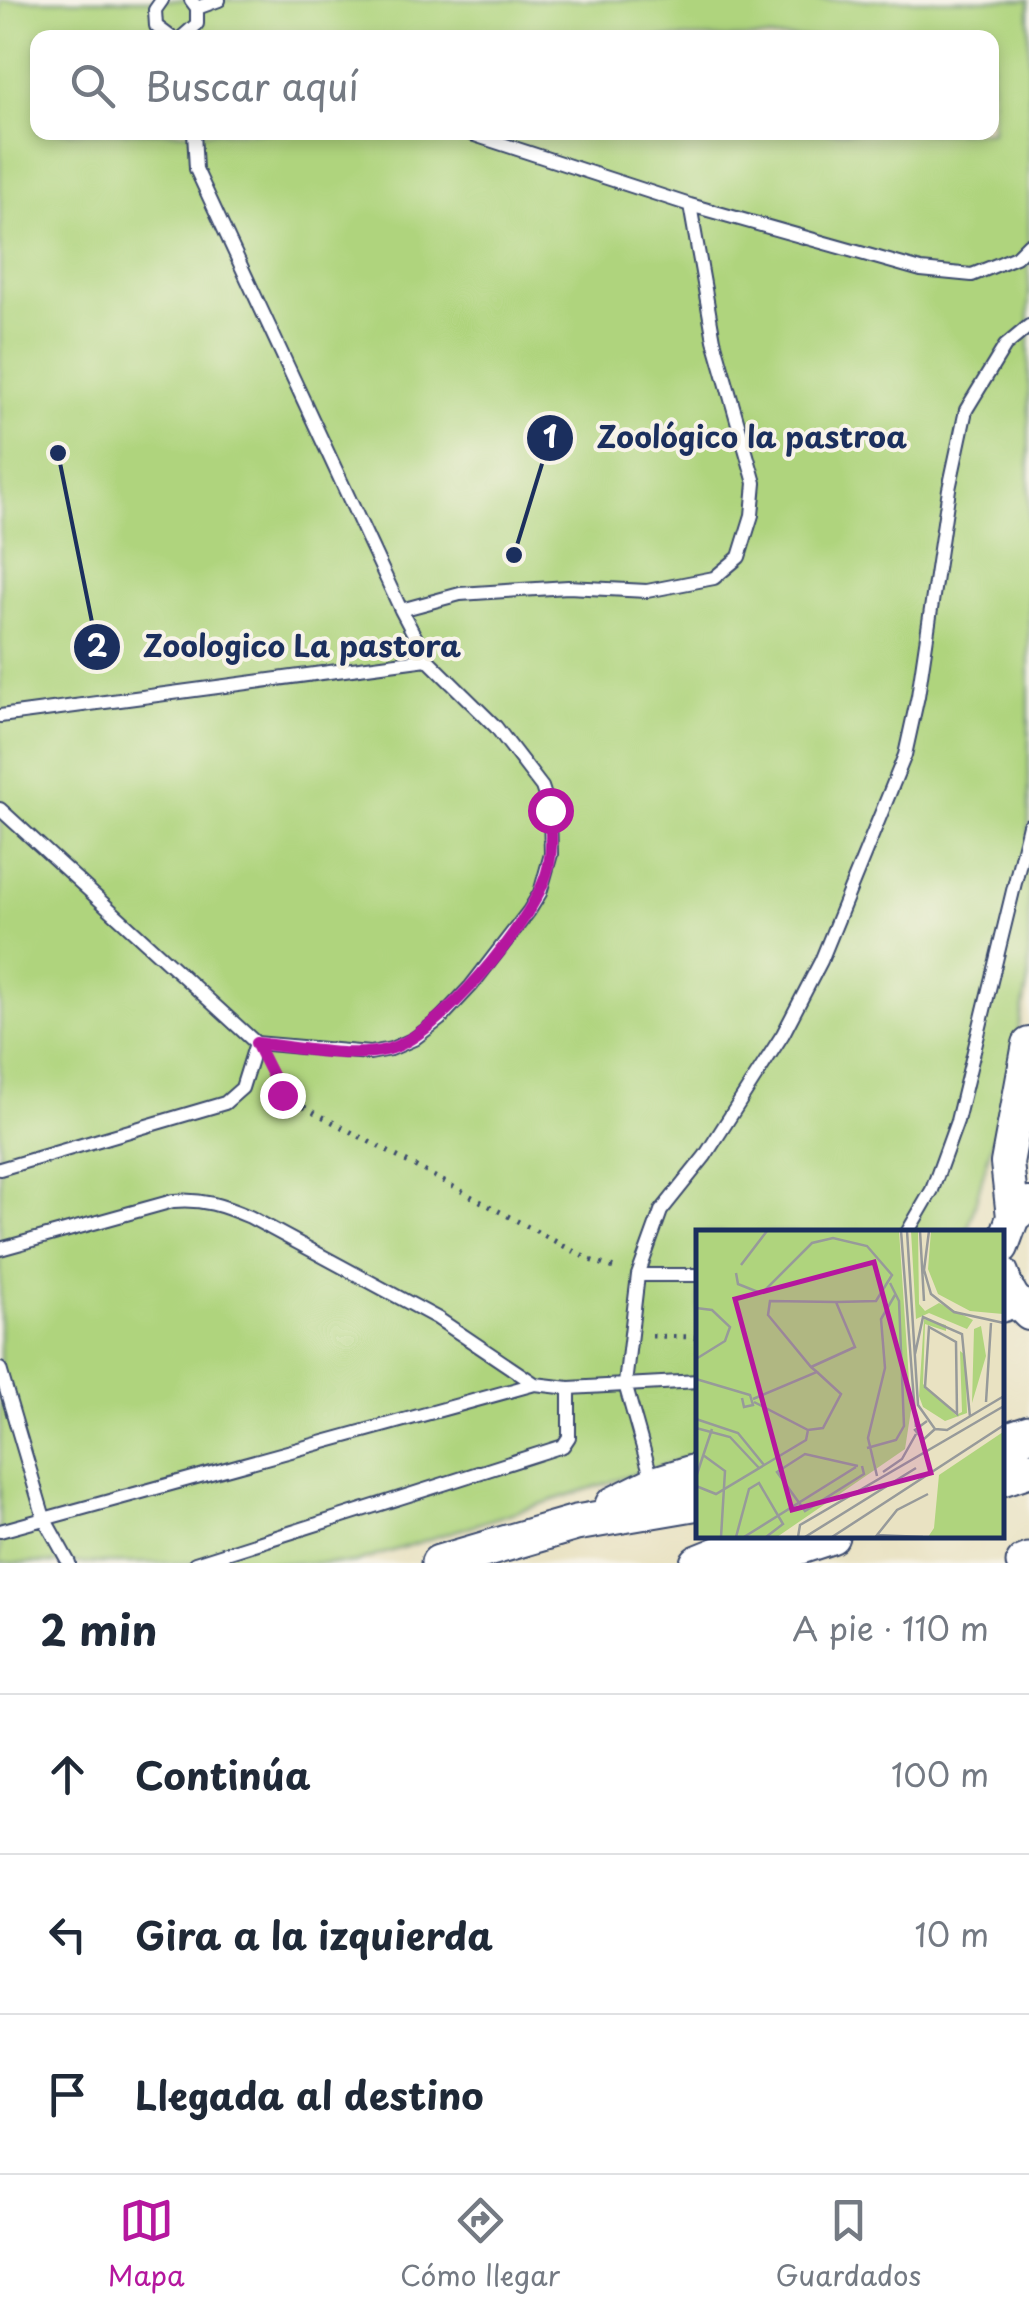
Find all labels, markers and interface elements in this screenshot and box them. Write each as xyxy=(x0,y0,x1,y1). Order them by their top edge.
search box xyxy=(30,30,999,140)
text: Buscar aquí xyxy=(145,57,359,114)
icon: search xyxy=(65,58,120,113)
callout: Zoológico la pastroa xyxy=(525,408,928,468)
text: 1 xyxy=(543,413,557,458)
text: Zoológico la pastroa xyxy=(597,413,907,458)
callout: Zoologico La pastora xyxy=(72,617,482,677)
text: 2 xyxy=(86,622,108,667)
text: Zoologico La pastora xyxy=(143,622,461,667)
route start xyxy=(528,788,574,834)
route end xyxy=(260,1073,306,1119)
inset map xyxy=(696,1230,1004,1538)
text: 2 min xyxy=(40,1597,157,1660)
text: A pie · 110 m xyxy=(792,1604,989,1652)
text: Continúa xyxy=(135,1746,311,1803)
icon: ahead xyxy=(40,1747,95,1802)
text: 100 m xyxy=(891,1750,989,1798)
text: Gira a la izquierda xyxy=(135,1906,493,1963)
icon: left xyxy=(40,1907,95,1962)
text: 10 m xyxy=(915,1910,989,1958)
text: Llegada al destino xyxy=(135,2066,484,2123)
icon: arrive xyxy=(40,2067,95,2122)
tab: Mapa xyxy=(108,2193,185,2296)
tab: Cómo llegar xyxy=(400,2193,560,2296)
tab: Guardados xyxy=(776,2193,921,2296)

